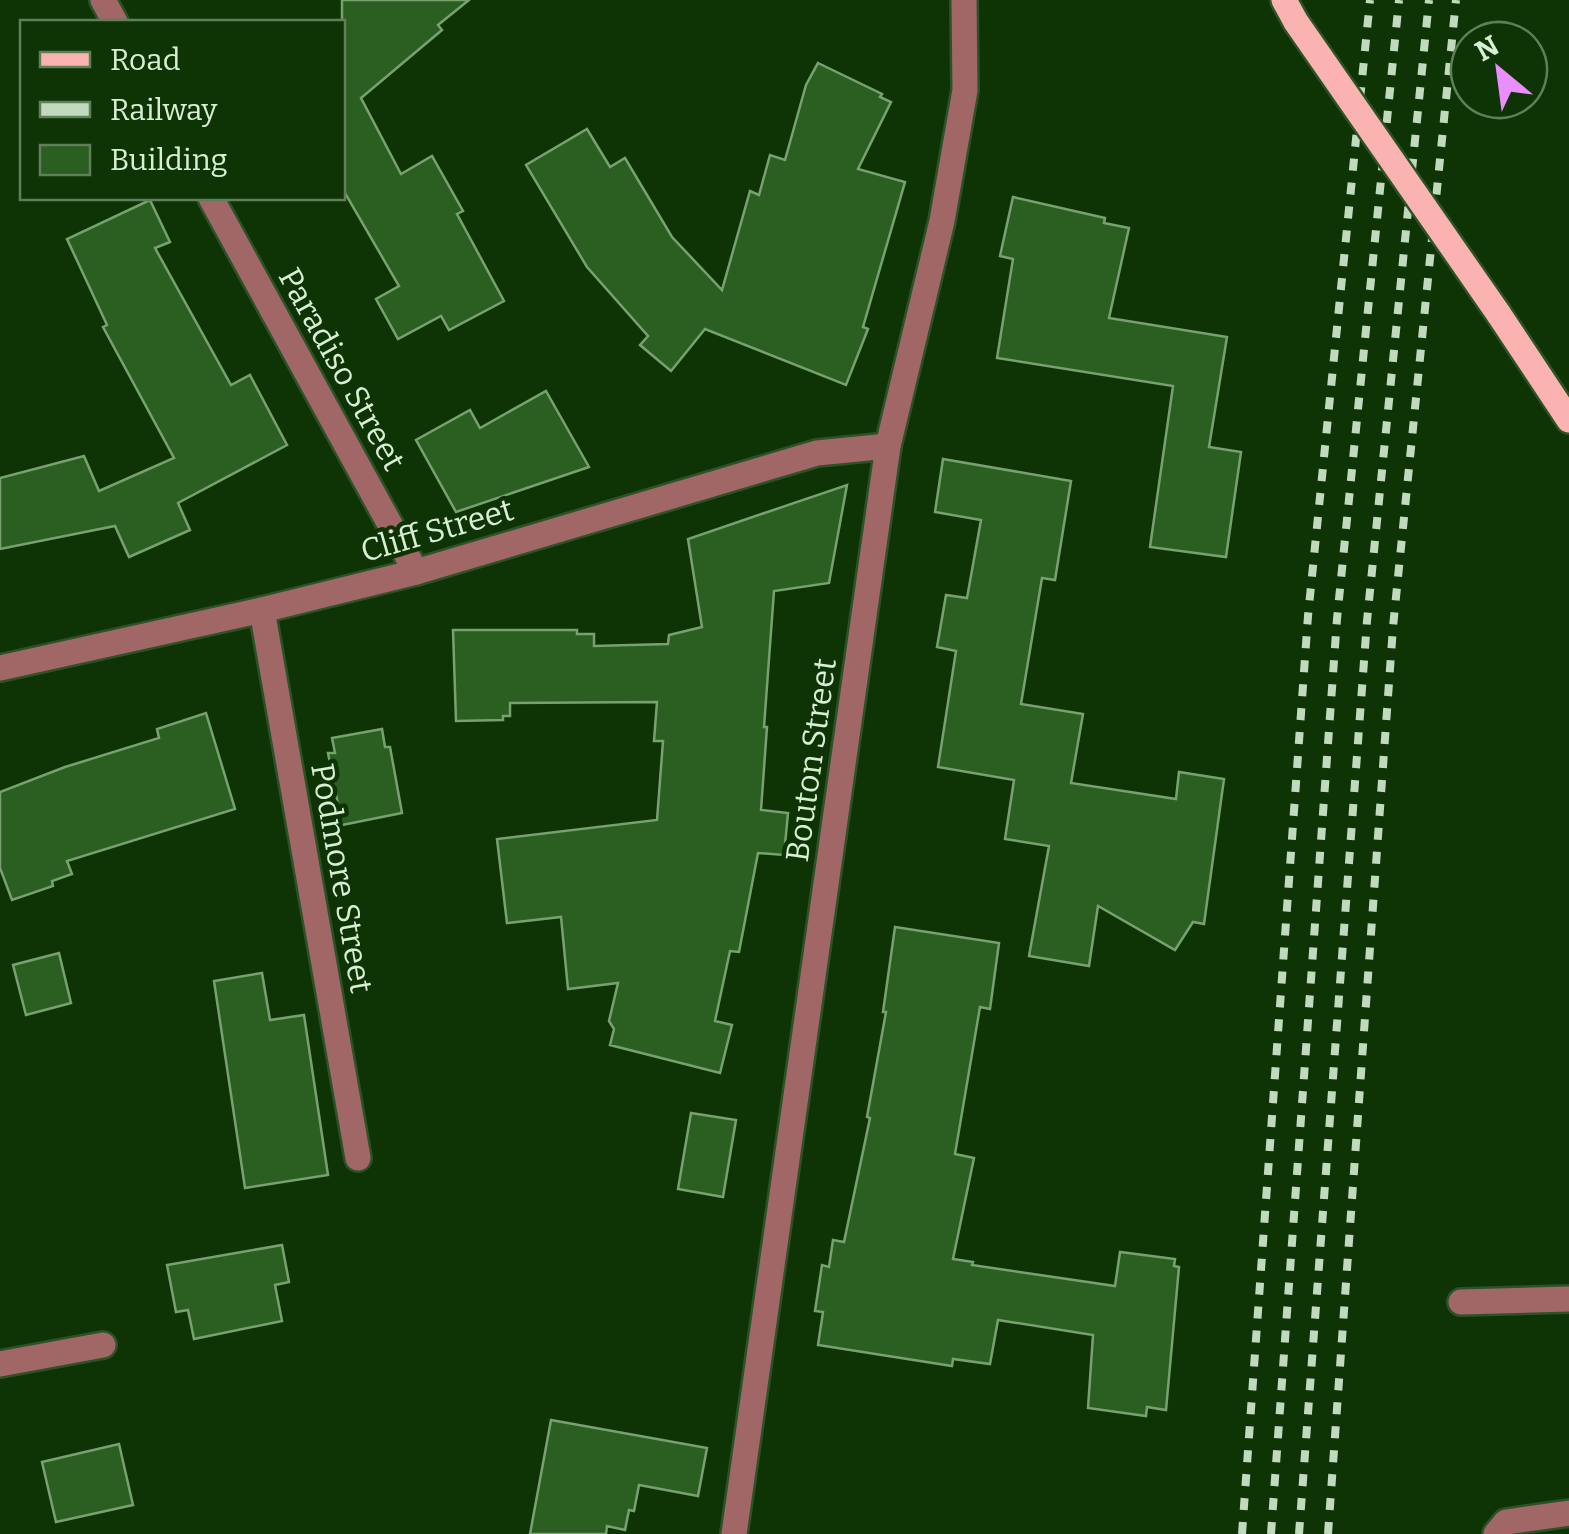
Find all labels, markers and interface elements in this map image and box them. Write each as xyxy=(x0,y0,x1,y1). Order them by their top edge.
legend xyxy=(20,20,345,200)
north arrow xyxy=(1449,20,1549,120)
text: N xyxy=(1470,29,1505,68)
text: Road xyxy=(110,42,181,78)
text: Railway xyxy=(110,92,218,128)
text: Building xyxy=(110,142,228,178)
street label: Paradiso Street xyxy=(271,261,413,477)
street label: Cliff Street xyxy=(356,490,518,570)
street label: Bouton Street xyxy=(778,655,844,864)
street label: Podmore Street xyxy=(303,760,381,996)

